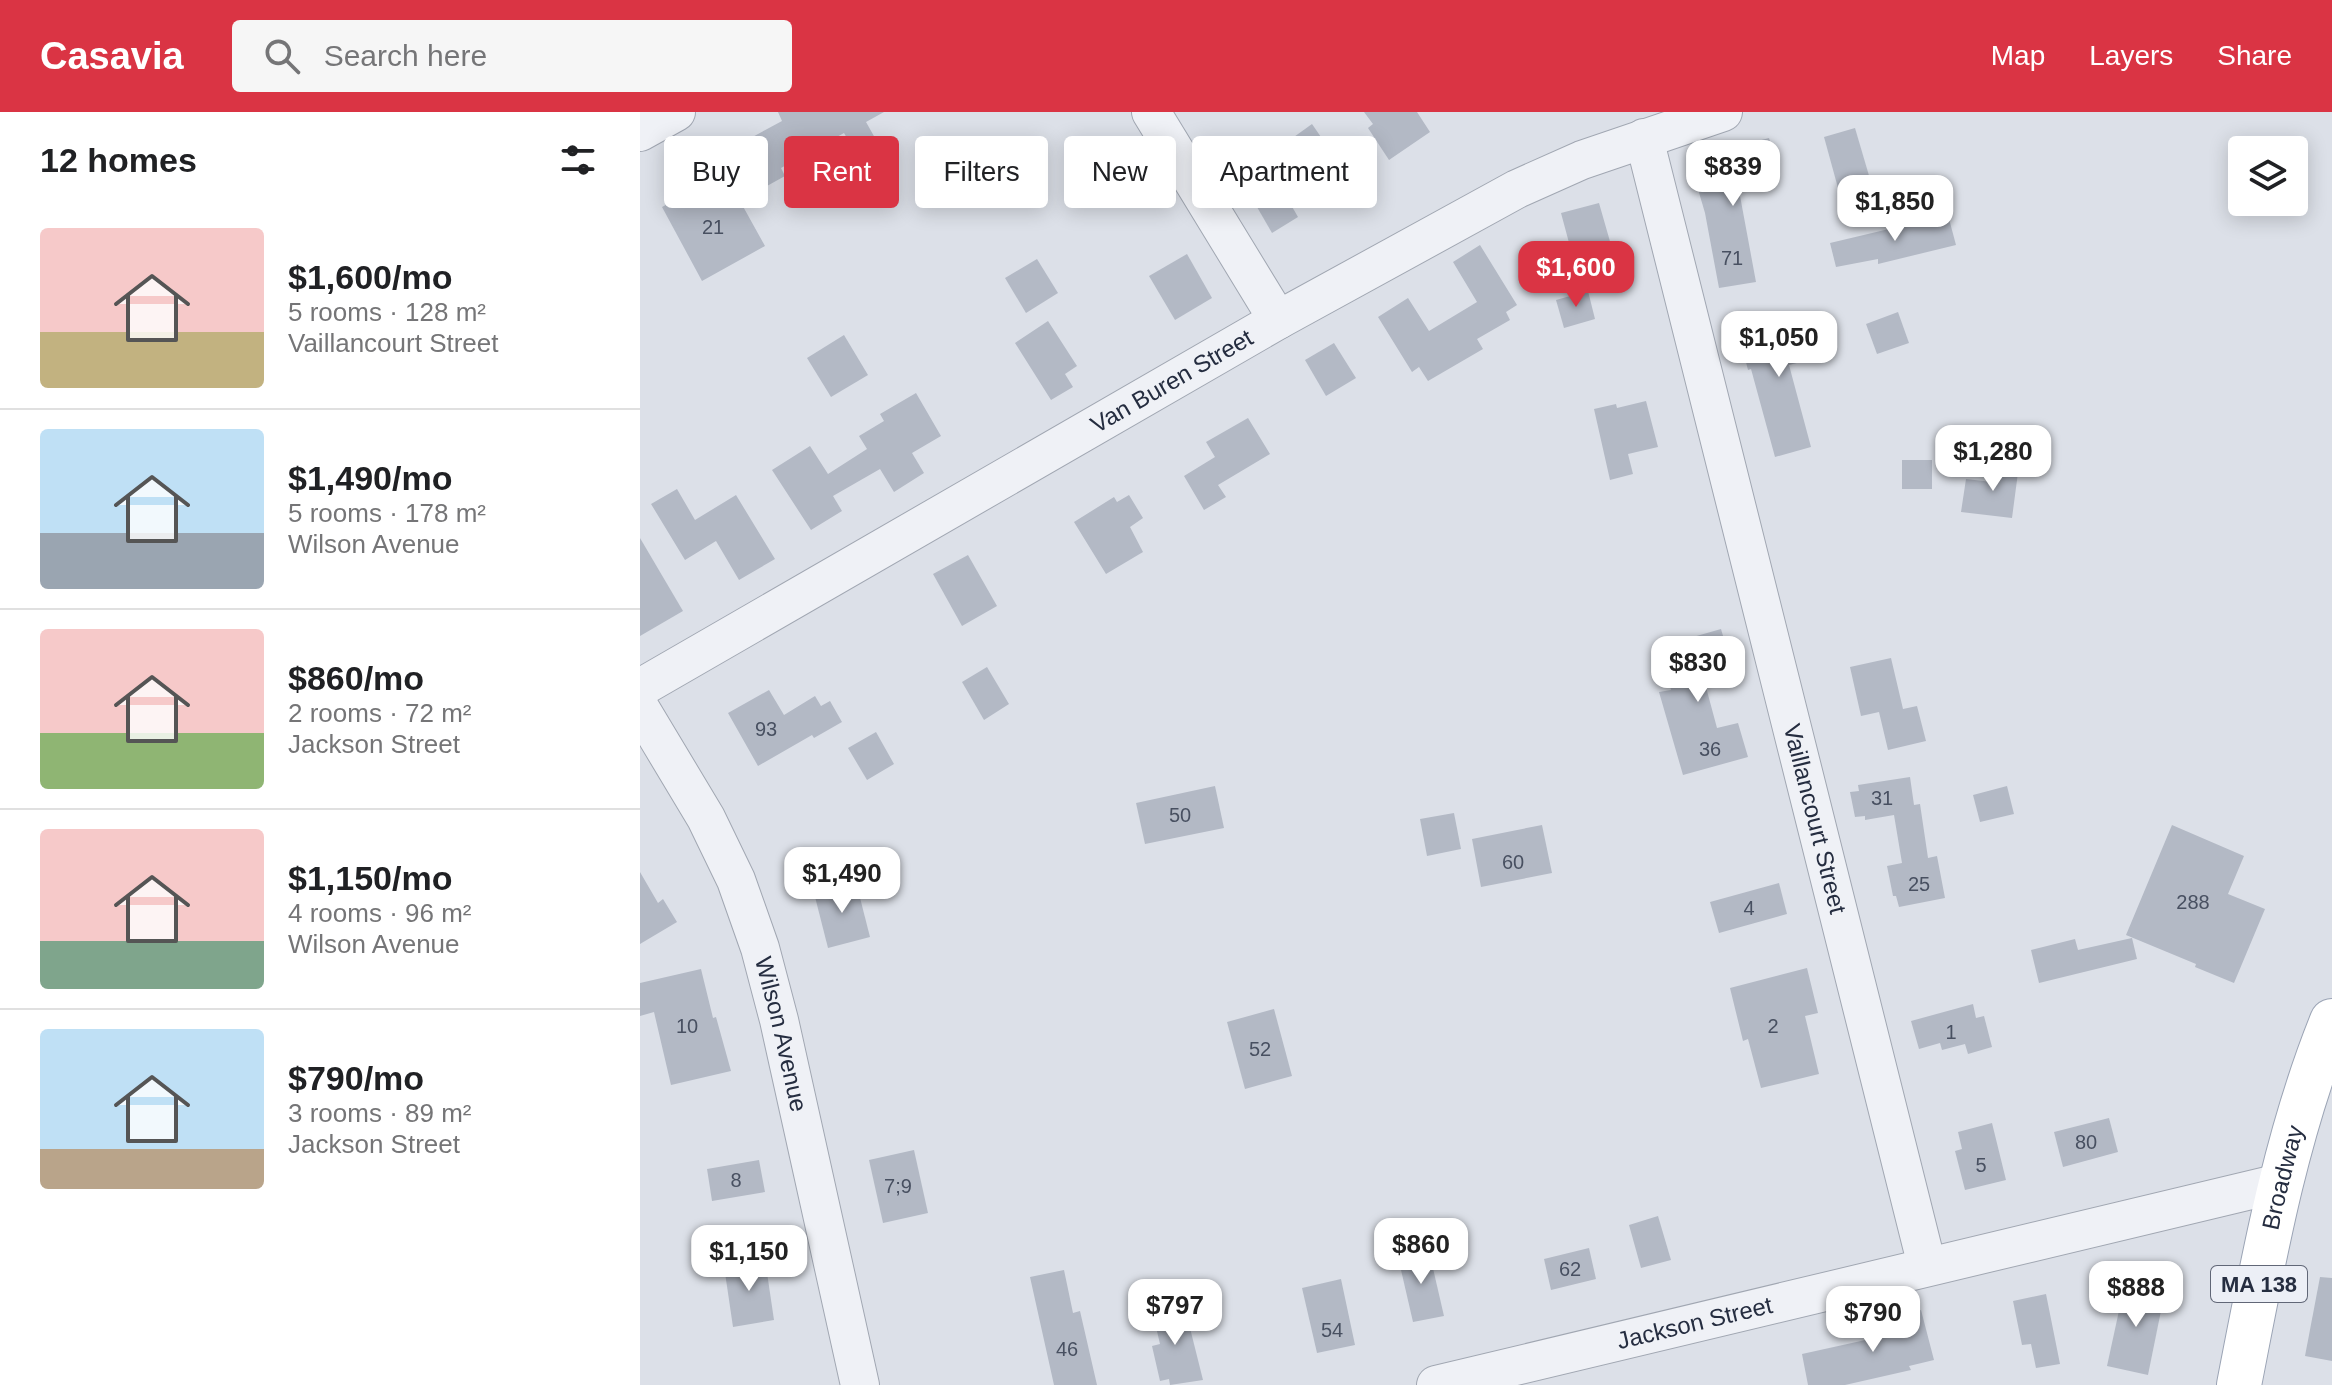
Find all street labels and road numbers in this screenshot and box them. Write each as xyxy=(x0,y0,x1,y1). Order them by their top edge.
street label: Van Buren Street xyxy=(1086,323,1258,438)
street label: Vaillancourt Street xyxy=(1779,721,1852,917)
street label: Wilson Avenue xyxy=(750,954,813,1114)
street label: Broadway xyxy=(2257,1122,2309,1232)
road number: MA 138 xyxy=(2211,1266,2307,1302)
street label: Jackson Street xyxy=(1614,1291,1775,1354)

